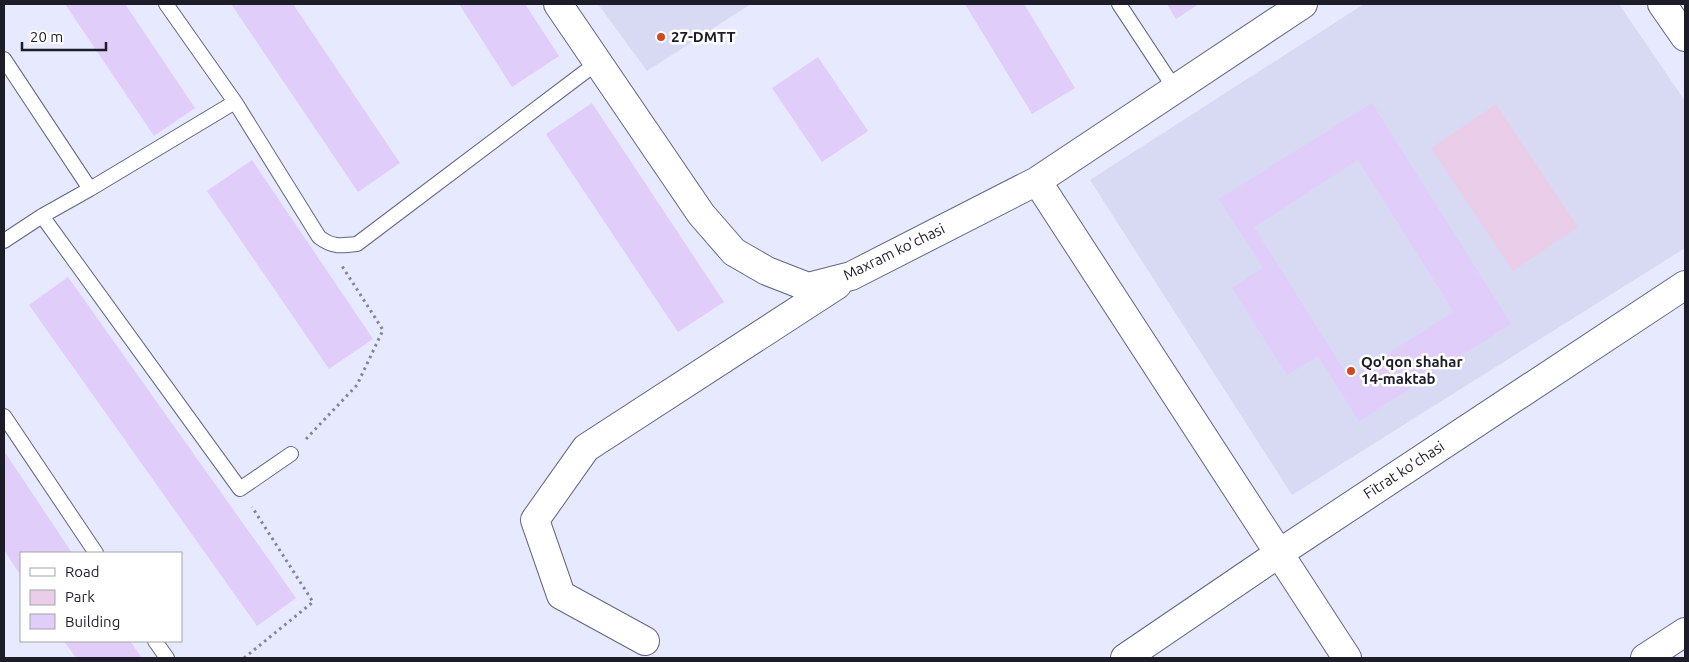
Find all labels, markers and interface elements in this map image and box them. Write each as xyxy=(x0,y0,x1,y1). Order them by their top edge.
scale bar xyxy=(22,20,106,52)
text: 20 m xyxy=(30,28,63,45)
place label: 27-DMTT xyxy=(671,28,736,45)
marker: 27-DMTT xyxy=(655,31,667,43)
street label: Maxram ko'chasi xyxy=(840,220,947,283)
place label: Qo'qon shahar 14-maktab xyxy=(1361,353,1464,387)
marker: Qo'qon shahar 14-maktab xyxy=(1345,365,1357,377)
street label: Fitrat ko'chasi xyxy=(1360,437,1447,502)
legend xyxy=(20,552,182,642)
text: Road xyxy=(65,563,100,580)
text: Park xyxy=(65,588,95,605)
text: Building xyxy=(65,613,120,630)

